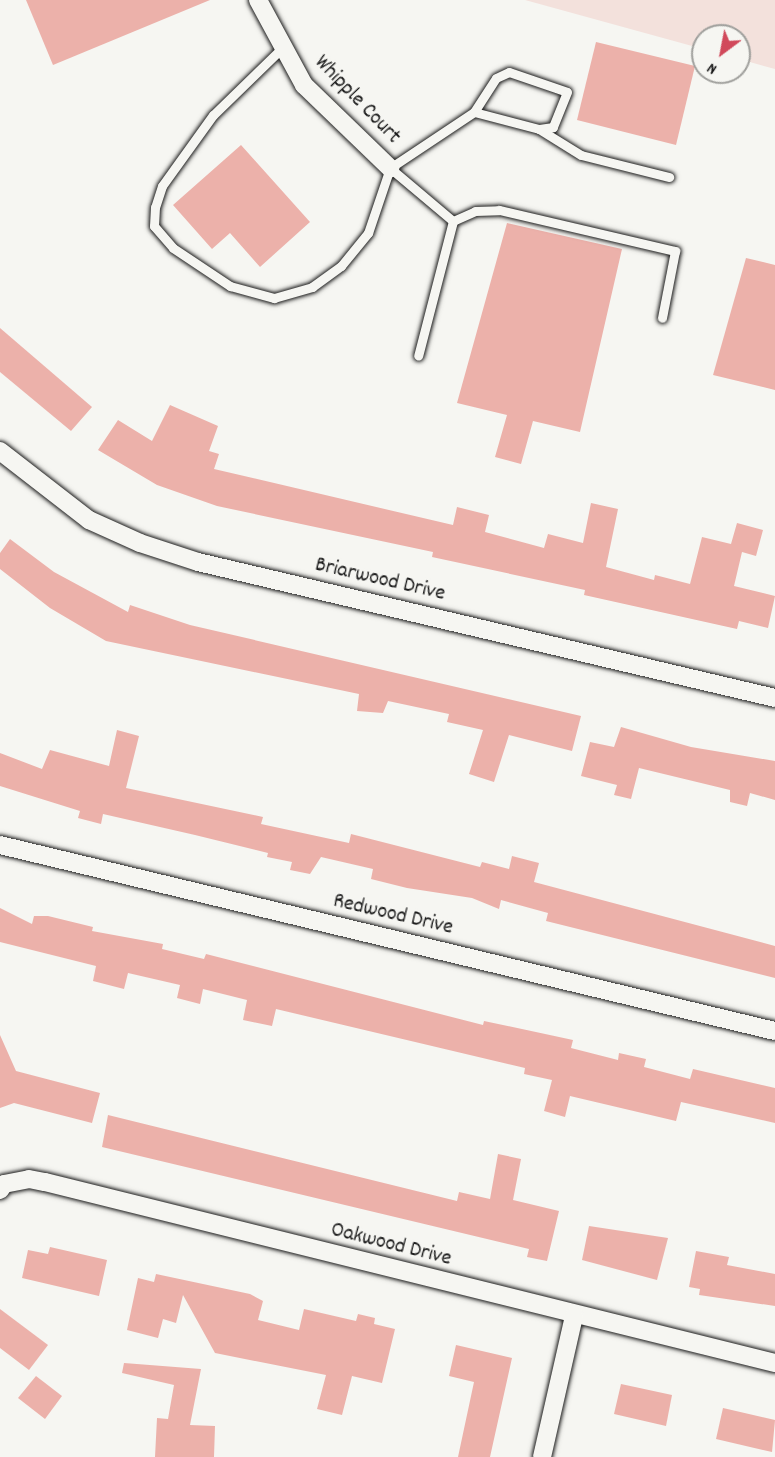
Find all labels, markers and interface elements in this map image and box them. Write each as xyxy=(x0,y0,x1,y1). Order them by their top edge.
north arrow xyxy=(691,24,751,84)
street label: Whipple Court xyxy=(308,50,406,150)
text: N xyxy=(703,56,722,80)
street label: Briarwood Drive xyxy=(312,552,448,608)
street label: Redwood Drive xyxy=(330,888,456,942)
street label: Oakwood Drive xyxy=(328,1217,454,1273)

